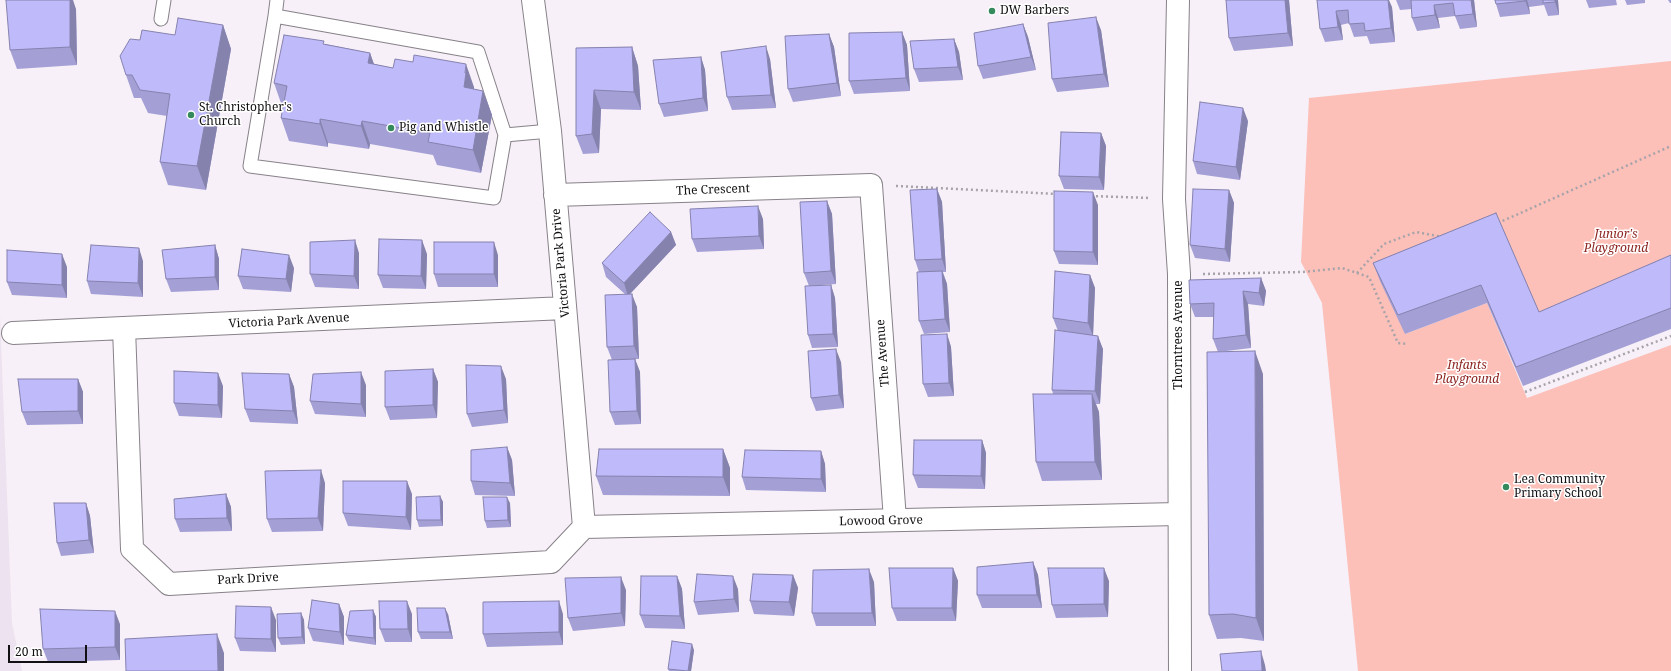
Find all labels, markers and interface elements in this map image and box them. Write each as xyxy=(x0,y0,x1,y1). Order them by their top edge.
place label: DW Barbers xyxy=(1000,4,1069,18)
marker: DW Barbers xyxy=(987,6,997,16)
place label: St. Christopher's Church xyxy=(199,101,292,129)
marker: St. Christopher's Church xyxy=(186,110,196,120)
place label: Pig and Whistle xyxy=(399,121,488,135)
marker: Pig and Whistle xyxy=(386,123,396,133)
street label: The Crescent xyxy=(676,182,750,198)
street label: Victoria Park Drive xyxy=(549,208,573,318)
park label: Junior's Playground xyxy=(1584,228,1648,256)
street label: Thorntrees Avenue xyxy=(1172,280,1186,390)
street label: Victoria Park Avenue xyxy=(228,311,350,331)
street label: The Avenue xyxy=(873,319,893,387)
park label: Infants Playground xyxy=(1435,359,1499,387)
place label: Lea Community Primary School xyxy=(1514,473,1605,501)
marker: Lea Community Primary School xyxy=(1501,482,1511,492)
street label: Lowood Grove xyxy=(839,513,923,529)
street label: Park Drive xyxy=(217,570,279,588)
scale bar xyxy=(10,637,89,663)
text: 20 m xyxy=(15,643,43,660)

